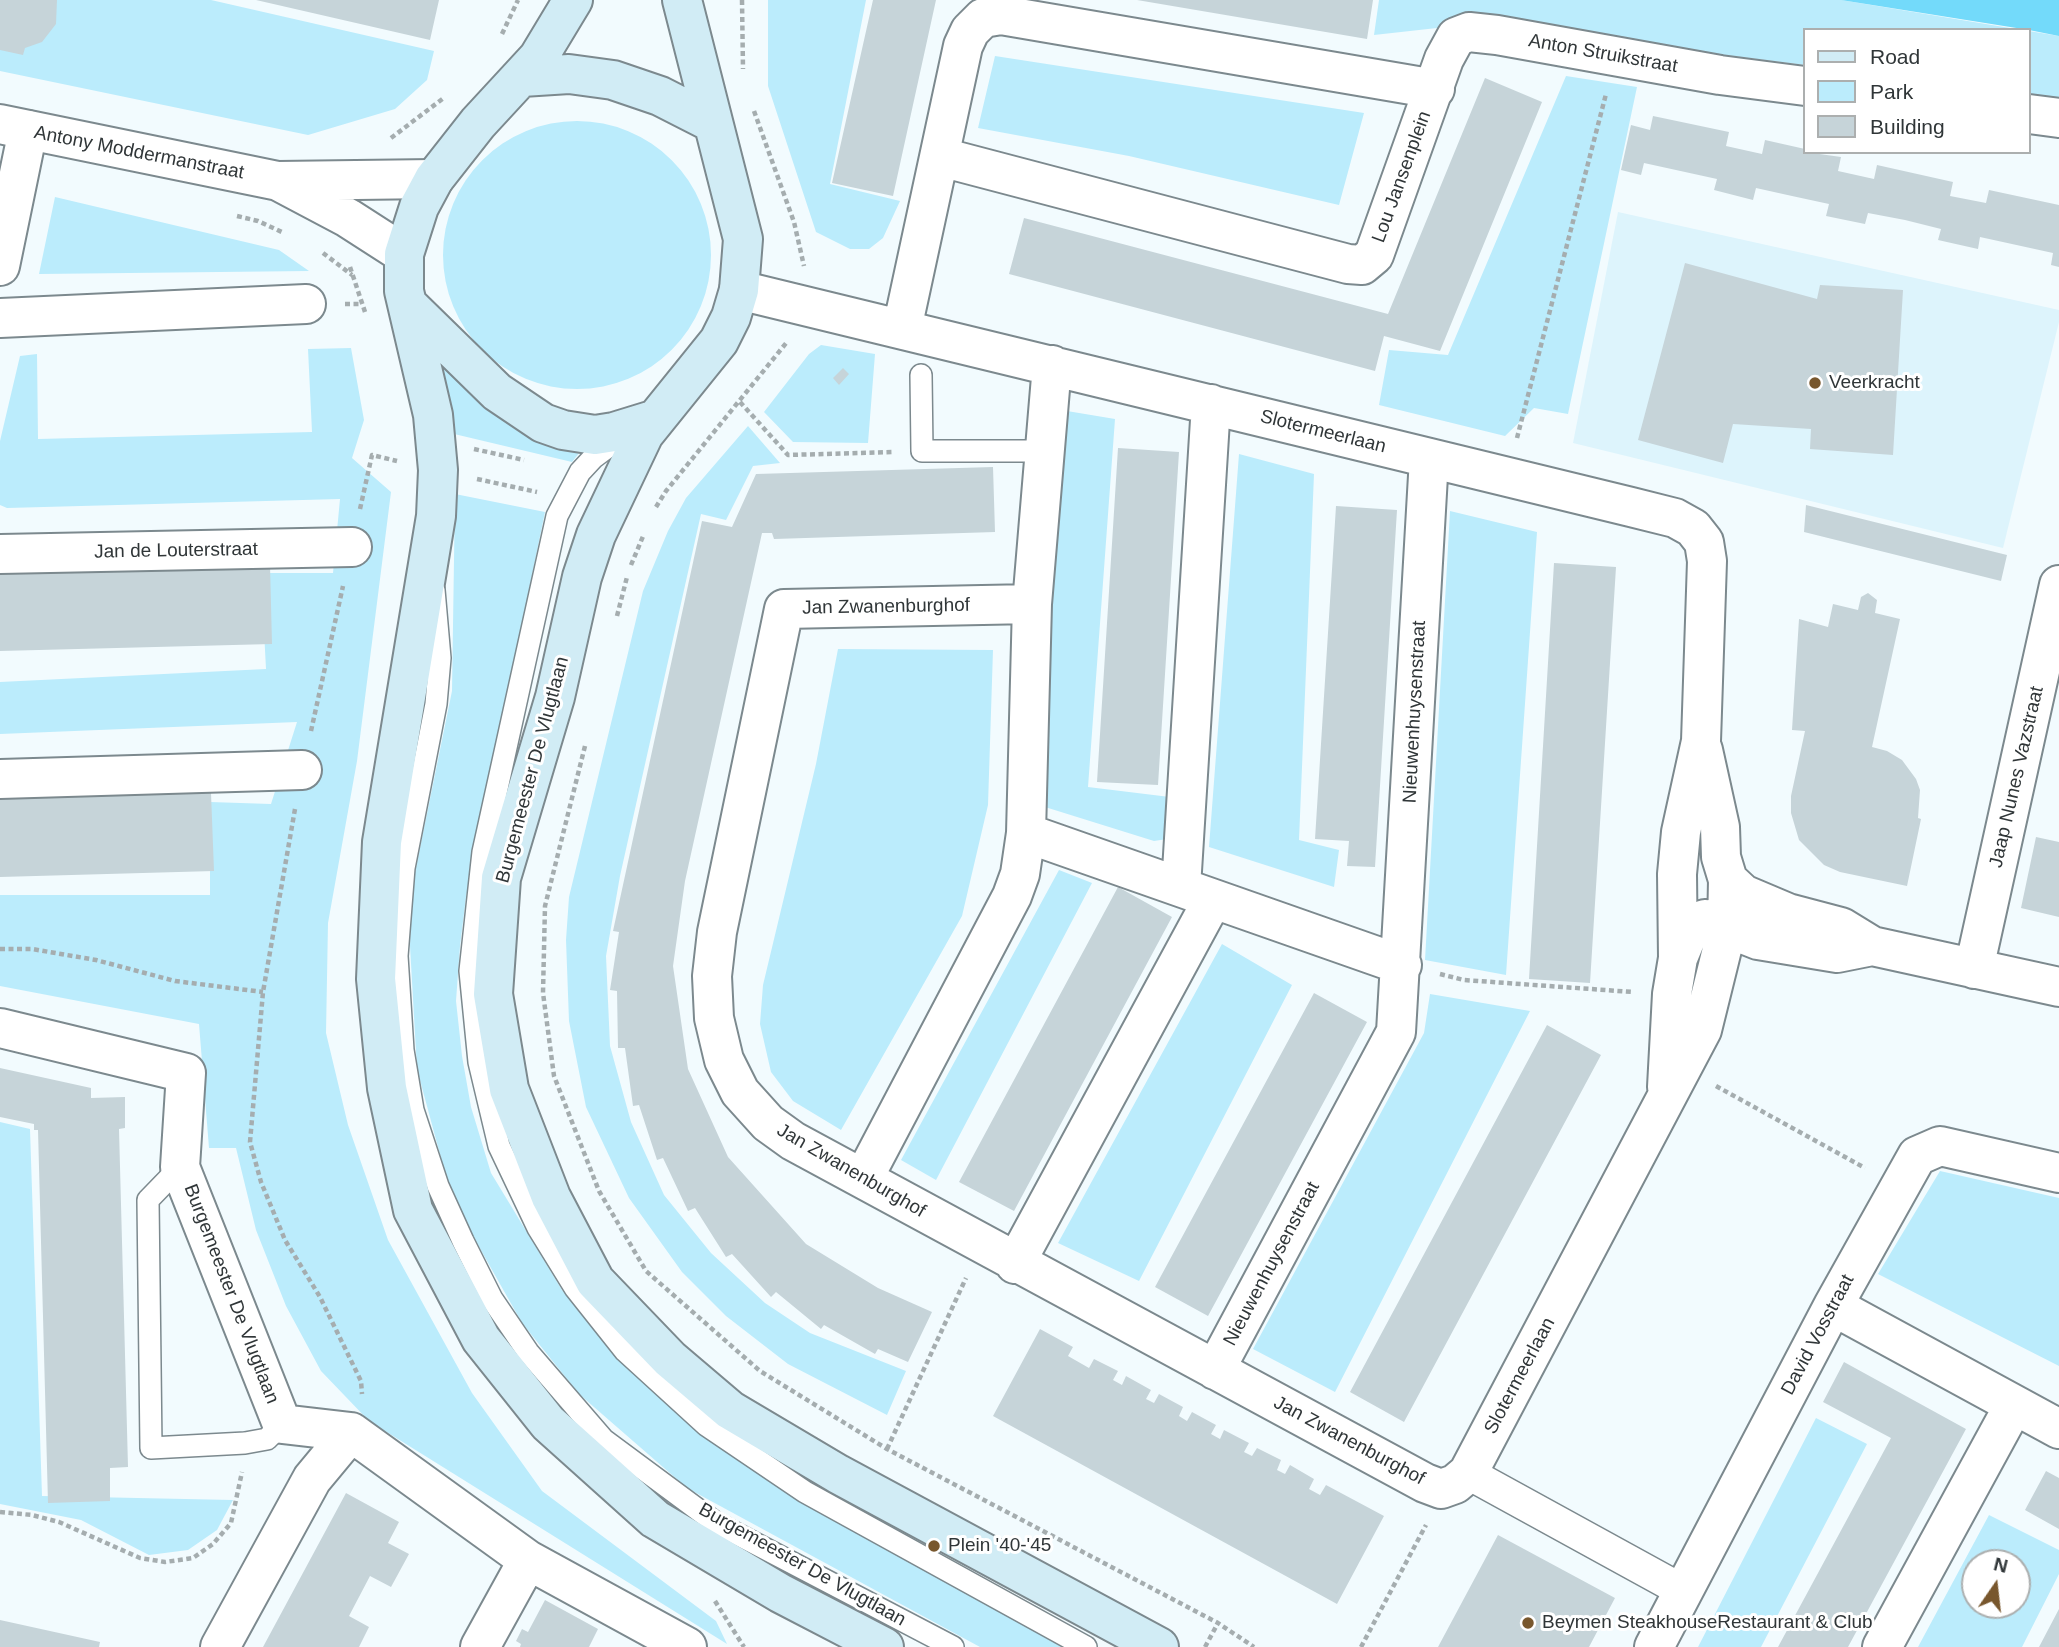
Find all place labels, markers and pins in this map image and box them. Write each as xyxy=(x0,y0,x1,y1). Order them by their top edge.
place label: Veerkracht xyxy=(1829,372,1920,394)
marker: Veerkracht xyxy=(1807,375,1823,391)
place label: Plein '40-'45 xyxy=(948,1535,1051,1557)
marker: Plein '40-'45 xyxy=(926,1538,942,1554)
place label: Beymen SteakhouseRestaurant & Club xyxy=(1542,1612,1873,1634)
marker: Beymen SteakhouseRestaurant & Club xyxy=(1520,1615,1536,1631)

